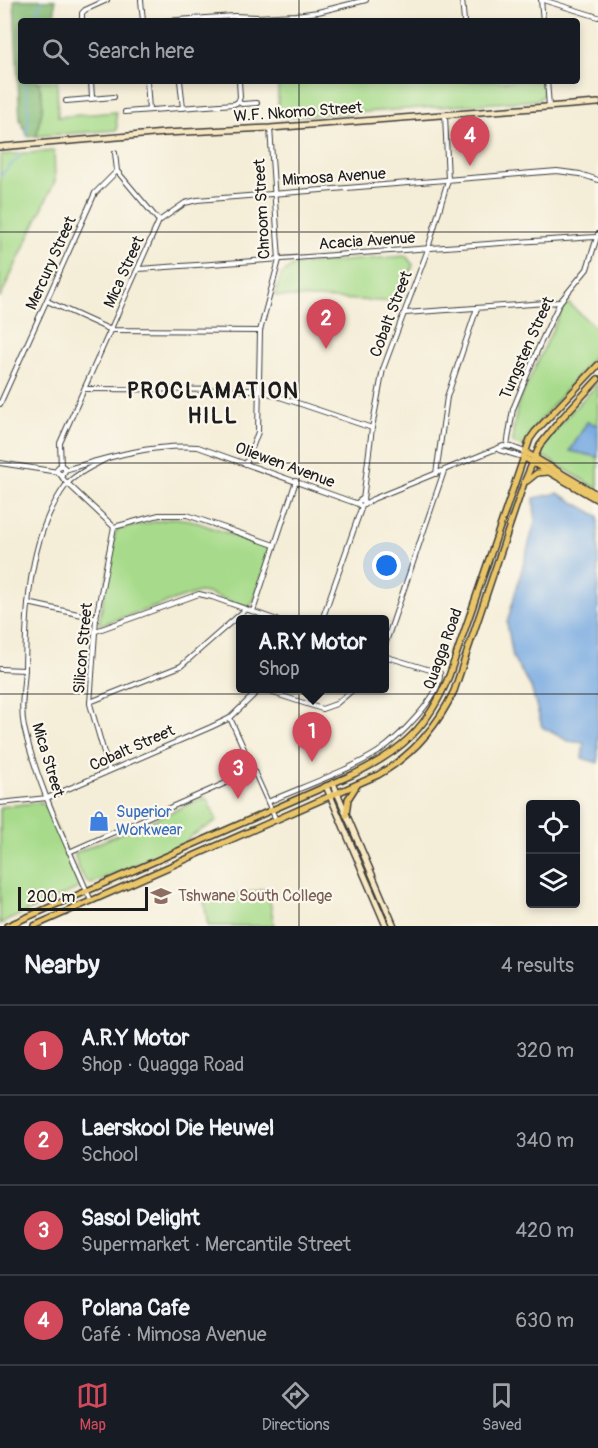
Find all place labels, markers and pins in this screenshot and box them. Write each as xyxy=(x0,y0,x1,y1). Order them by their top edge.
pin: 4 xyxy=(450,116,490,166)
pin: 2 xyxy=(306,300,346,349)
pin: 1 xyxy=(292,712,332,762)
pin: 3 xyxy=(218,750,258,799)
place label: Superior Workwear xyxy=(116,802,183,840)
shop icon: Superior Workwear xyxy=(87,809,111,833)
school or university icon: Tshwane South College xyxy=(149,884,173,908)
place label: Tshwane South College xyxy=(178,886,332,906)

